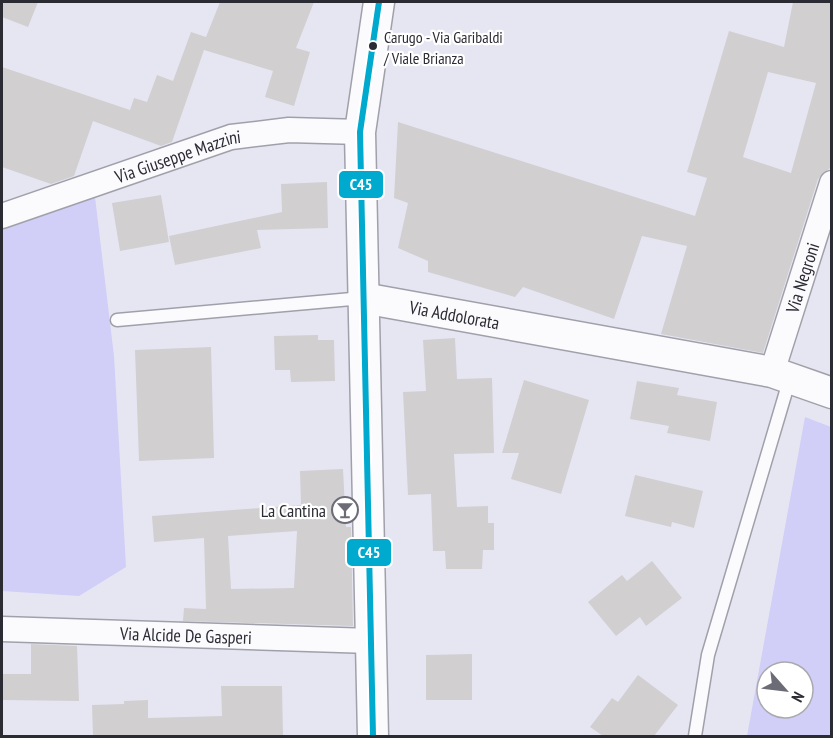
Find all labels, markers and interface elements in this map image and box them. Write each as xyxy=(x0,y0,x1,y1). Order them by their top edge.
place label: Carugo - Via Garibaldi / Viale Brianza xyxy=(383,27,503,68)
marker: Carugo - Via Garibaldi / Viale Brianza xyxy=(367,40,379,52)
street label: Via Giuseppe Mazzini xyxy=(111,124,242,188)
line badge: C45 xyxy=(338,170,384,199)
text: C45 xyxy=(350,174,372,194)
street label: Via Negroni xyxy=(780,240,824,317)
street label: Via Addolorata xyxy=(407,295,501,334)
bar icon: La Cantina xyxy=(330,495,360,525)
place label: La Cantina xyxy=(261,499,326,522)
line badge: C45 xyxy=(346,538,392,567)
text: C45 xyxy=(358,542,380,562)
street label: Via Alcide De Gasperi xyxy=(119,621,252,649)
north arrow xyxy=(755,660,815,720)
text: N xyxy=(787,689,809,706)

